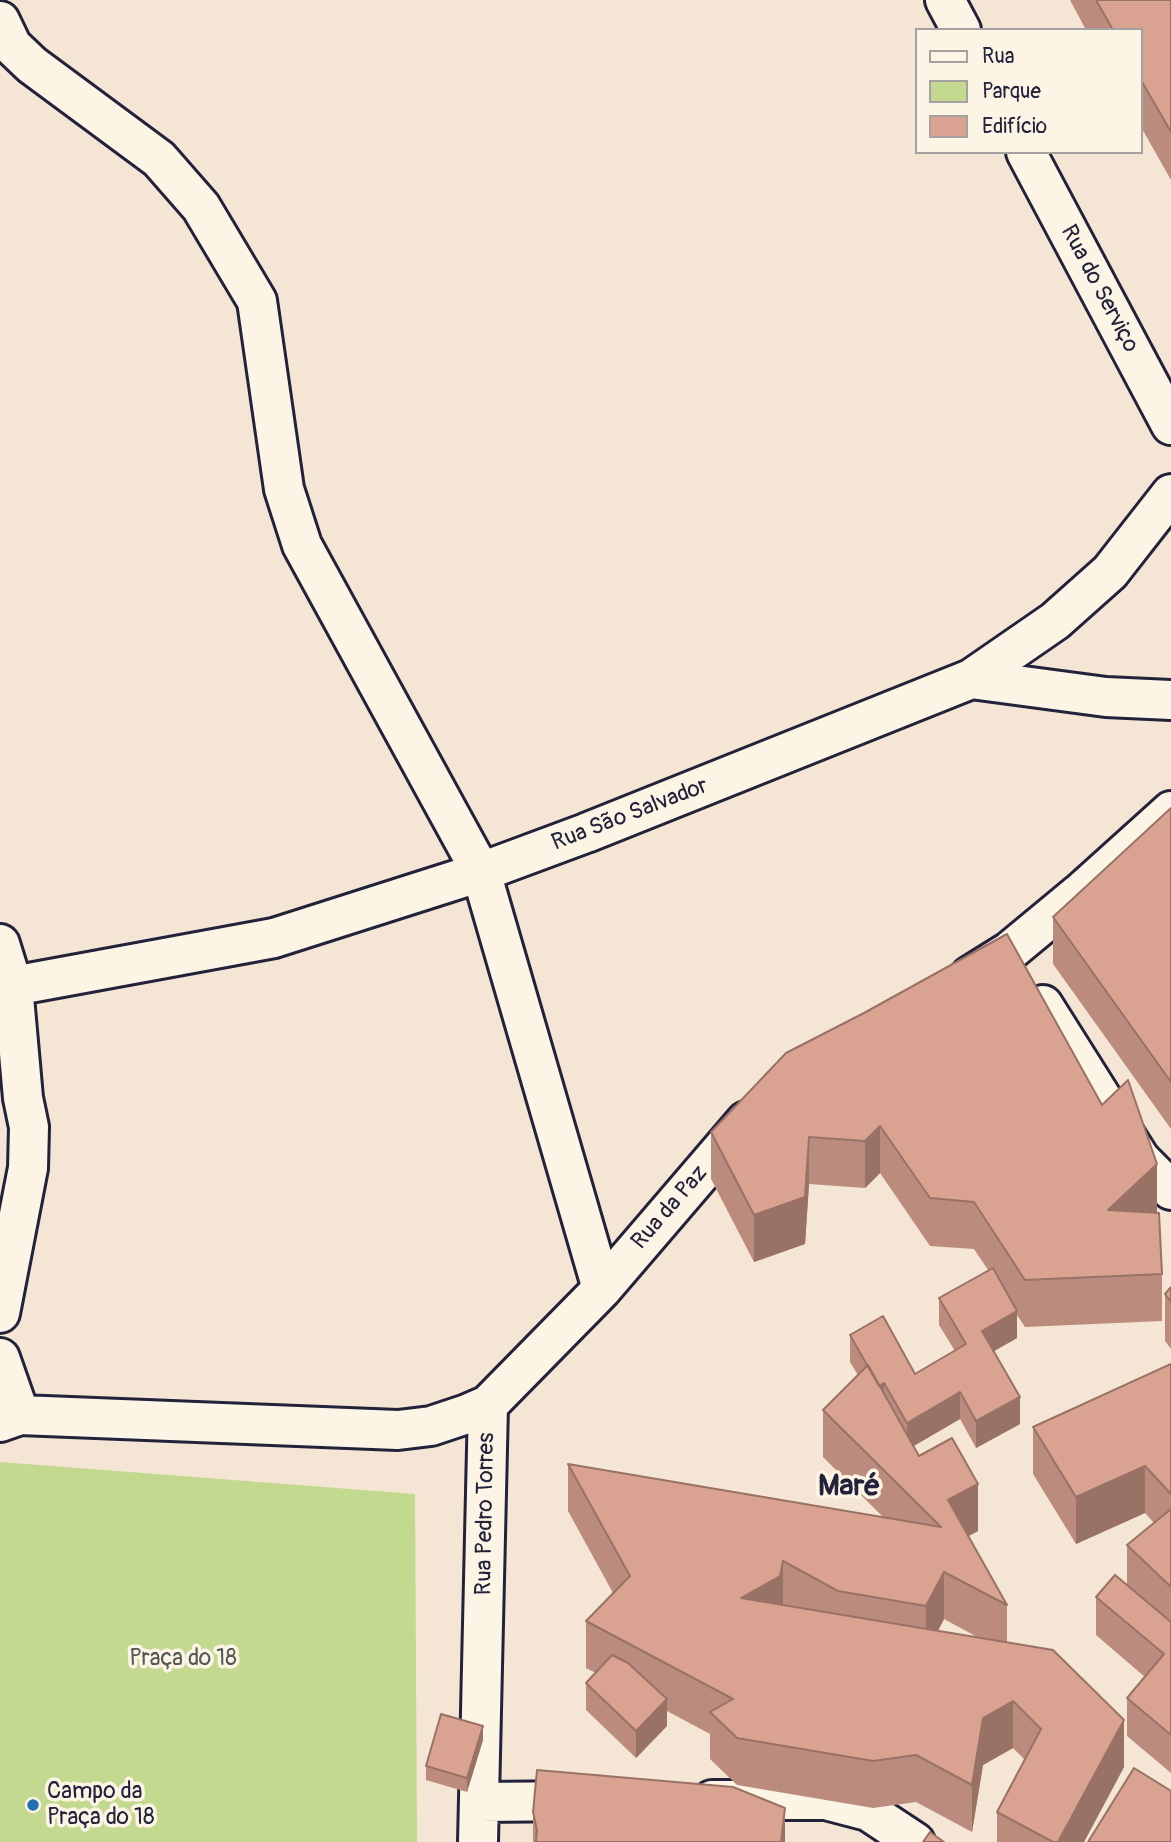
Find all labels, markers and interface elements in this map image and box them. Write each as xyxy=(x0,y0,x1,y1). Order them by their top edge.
legend xyxy=(916,28,1143,154)
text: Rua xyxy=(982,43,1015,70)
text: Parque xyxy=(982,78,1041,105)
text: Edifício xyxy=(982,113,1047,140)
street label: Rua do Serviço xyxy=(1054,221,1144,357)
street label: Rua São Salvador xyxy=(548,773,712,857)
street label: Rua da Paz xyxy=(626,1160,714,1256)
street label: Rua Pedro Torres xyxy=(471,1432,501,1596)
district label: Maré xyxy=(818,1469,880,1505)
park label: Praça do 18 xyxy=(129,1645,237,1673)
place label: Campo da Praça do 18 xyxy=(47,1778,154,1832)
marker: Campo da Praça do 18 xyxy=(25,1797,41,1813)

